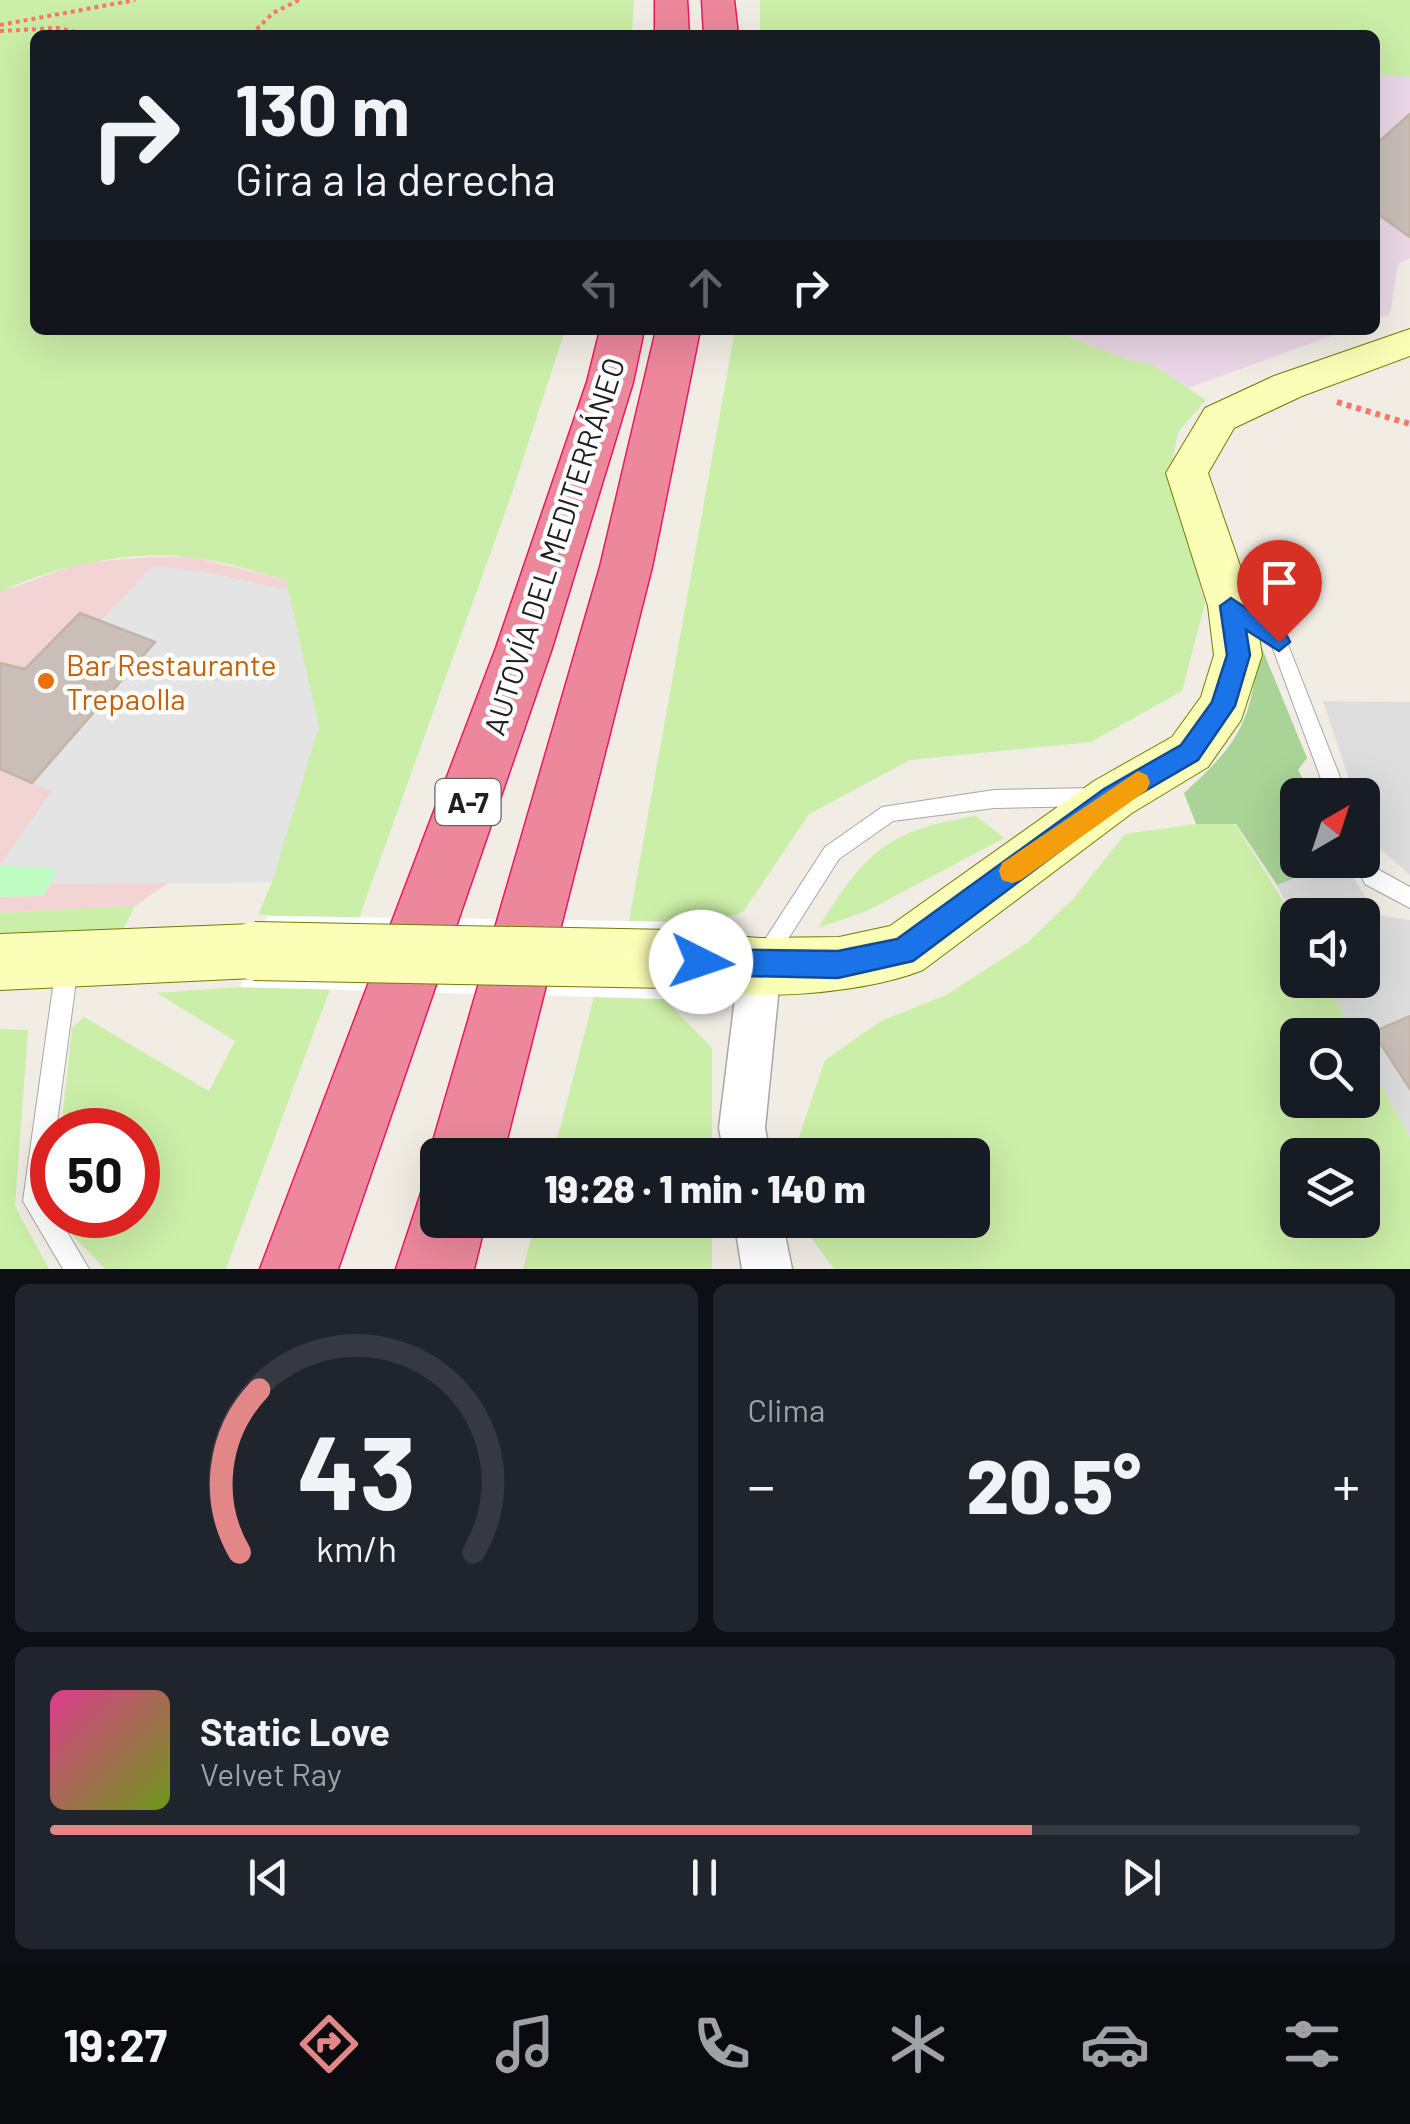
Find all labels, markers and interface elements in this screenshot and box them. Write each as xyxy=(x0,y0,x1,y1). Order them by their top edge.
text: 130 m xyxy=(235,66,410,150)
icon: right xyxy=(70,70,200,200)
text: Gira a la derecha xyxy=(235,151,556,205)
icon: left xyxy=(573,260,628,315)
icon: ahead xyxy=(678,260,733,315)
icon: right xyxy=(783,260,838,315)
street label: AUTOVÍA DEL MEDITERRÁNEO xyxy=(475,353,631,739)
pin xyxy=(1237,540,1322,643)
icon: arrive xyxy=(1252,555,1307,610)
place label: Bar Restaurante Trepaolla xyxy=(66,646,276,716)
marker: Bar Restaurante Trepaolla xyxy=(35,670,57,692)
north arrow xyxy=(1280,778,1380,878)
map controls xyxy=(1280,778,1380,1238)
road number: A-7 xyxy=(436,779,500,825)
button: sound xyxy=(1280,898,1380,998)
position arrow xyxy=(649,910,753,1014)
button: search xyxy=(1280,1018,1380,1118)
speed limit sign: 50 xyxy=(30,1108,160,1238)
button: layers xyxy=(1280,1138,1380,1238)
text: 19:28 · 1 min · 140 m xyxy=(544,1165,866,1211)
text: Clima xyxy=(748,1390,825,1428)
text: 43 xyxy=(297,1406,416,1531)
text: 20.5° xyxy=(966,1439,1141,1529)
text: − xyxy=(748,1451,775,1517)
text: + xyxy=(1332,1451,1360,1517)
text: km/h xyxy=(316,1526,397,1569)
text: Static Love xyxy=(200,1708,390,1754)
text: Velvet Ray xyxy=(200,1754,342,1792)
icon: previous xyxy=(241,1850,296,1905)
icon: pause xyxy=(677,1850,732,1905)
icon: next xyxy=(1114,1850,1169,1905)
icon: directions xyxy=(294,2009,364,2079)
icon: music xyxy=(490,2009,560,2079)
icon: phone xyxy=(687,2009,757,2079)
icon: climate xyxy=(883,2009,953,2079)
icon: car xyxy=(1080,2009,1150,2079)
icon: filters xyxy=(1277,2009,1347,2079)
text: 19:27 xyxy=(63,2017,167,2071)

